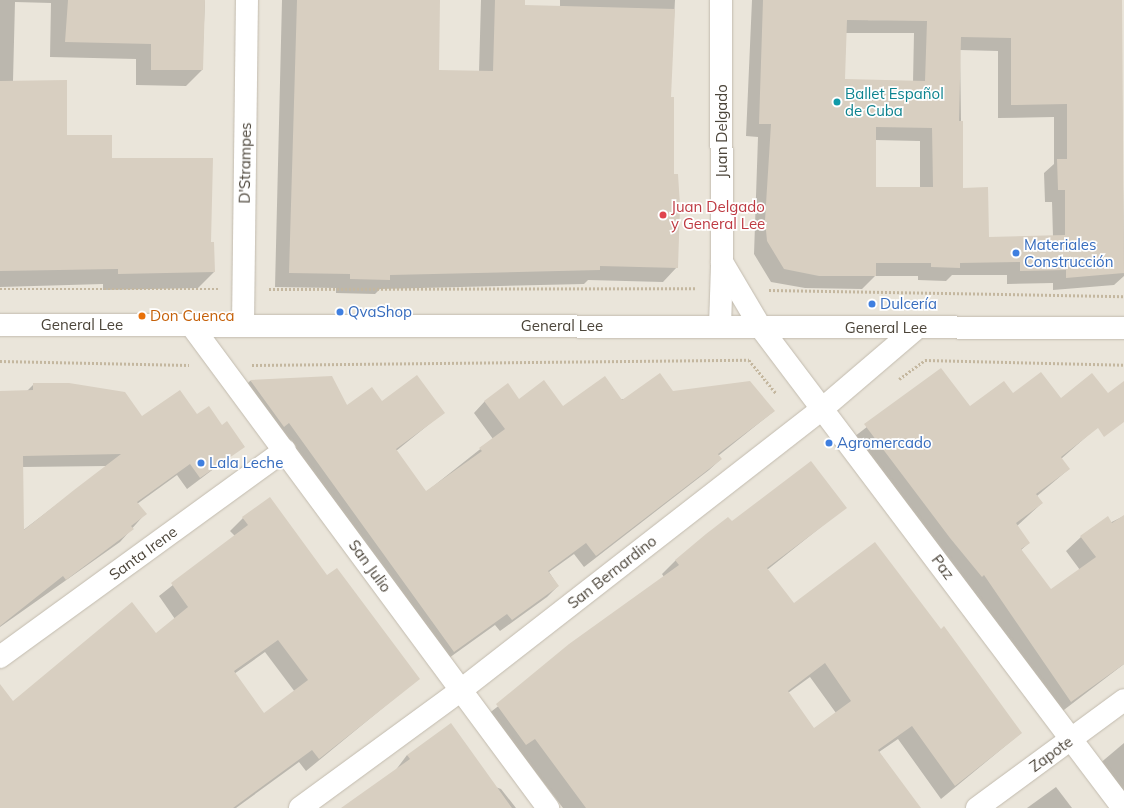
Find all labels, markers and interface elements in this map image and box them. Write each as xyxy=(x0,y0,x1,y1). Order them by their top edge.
street label: Juan Delgado xyxy=(713,84,731,178)
place label: Ballet Español de Cuba xyxy=(845,84,944,119)
marker: Ballet Español de Cuba xyxy=(832,97,842,107)
street label: D'Strampes xyxy=(235,122,255,204)
place label: Juan Delgado y General Lee xyxy=(671,197,765,232)
marker: Juan Delgado y General Lee xyxy=(658,210,668,220)
place label: Materiales Construcción xyxy=(1024,235,1113,270)
marker: Materiales Construcción xyxy=(1011,248,1021,258)
place label: Dulcería xyxy=(880,295,937,313)
marker: Dulcería xyxy=(867,299,877,309)
place label: QvaShop xyxy=(348,303,412,321)
place label: Don Cuenca xyxy=(150,307,235,325)
marker: QvaShop xyxy=(335,307,345,317)
marker: Don Cuenca xyxy=(137,311,147,321)
street label: General Lee xyxy=(41,316,123,334)
street label: General Lee xyxy=(521,317,603,335)
street label: General Lee xyxy=(845,319,927,337)
place label: Agromercado xyxy=(837,434,932,452)
marker: Agromercado xyxy=(824,438,834,448)
place label: Lala Leche xyxy=(209,454,283,472)
marker: Lala Leche xyxy=(196,458,206,468)
street label: Santa Irene xyxy=(105,522,181,584)
street label: San Bernardino xyxy=(564,532,660,612)
street label: San Julio xyxy=(345,536,395,596)
street label: Paz xyxy=(928,551,958,583)
street label: Zapote xyxy=(1026,732,1076,776)

